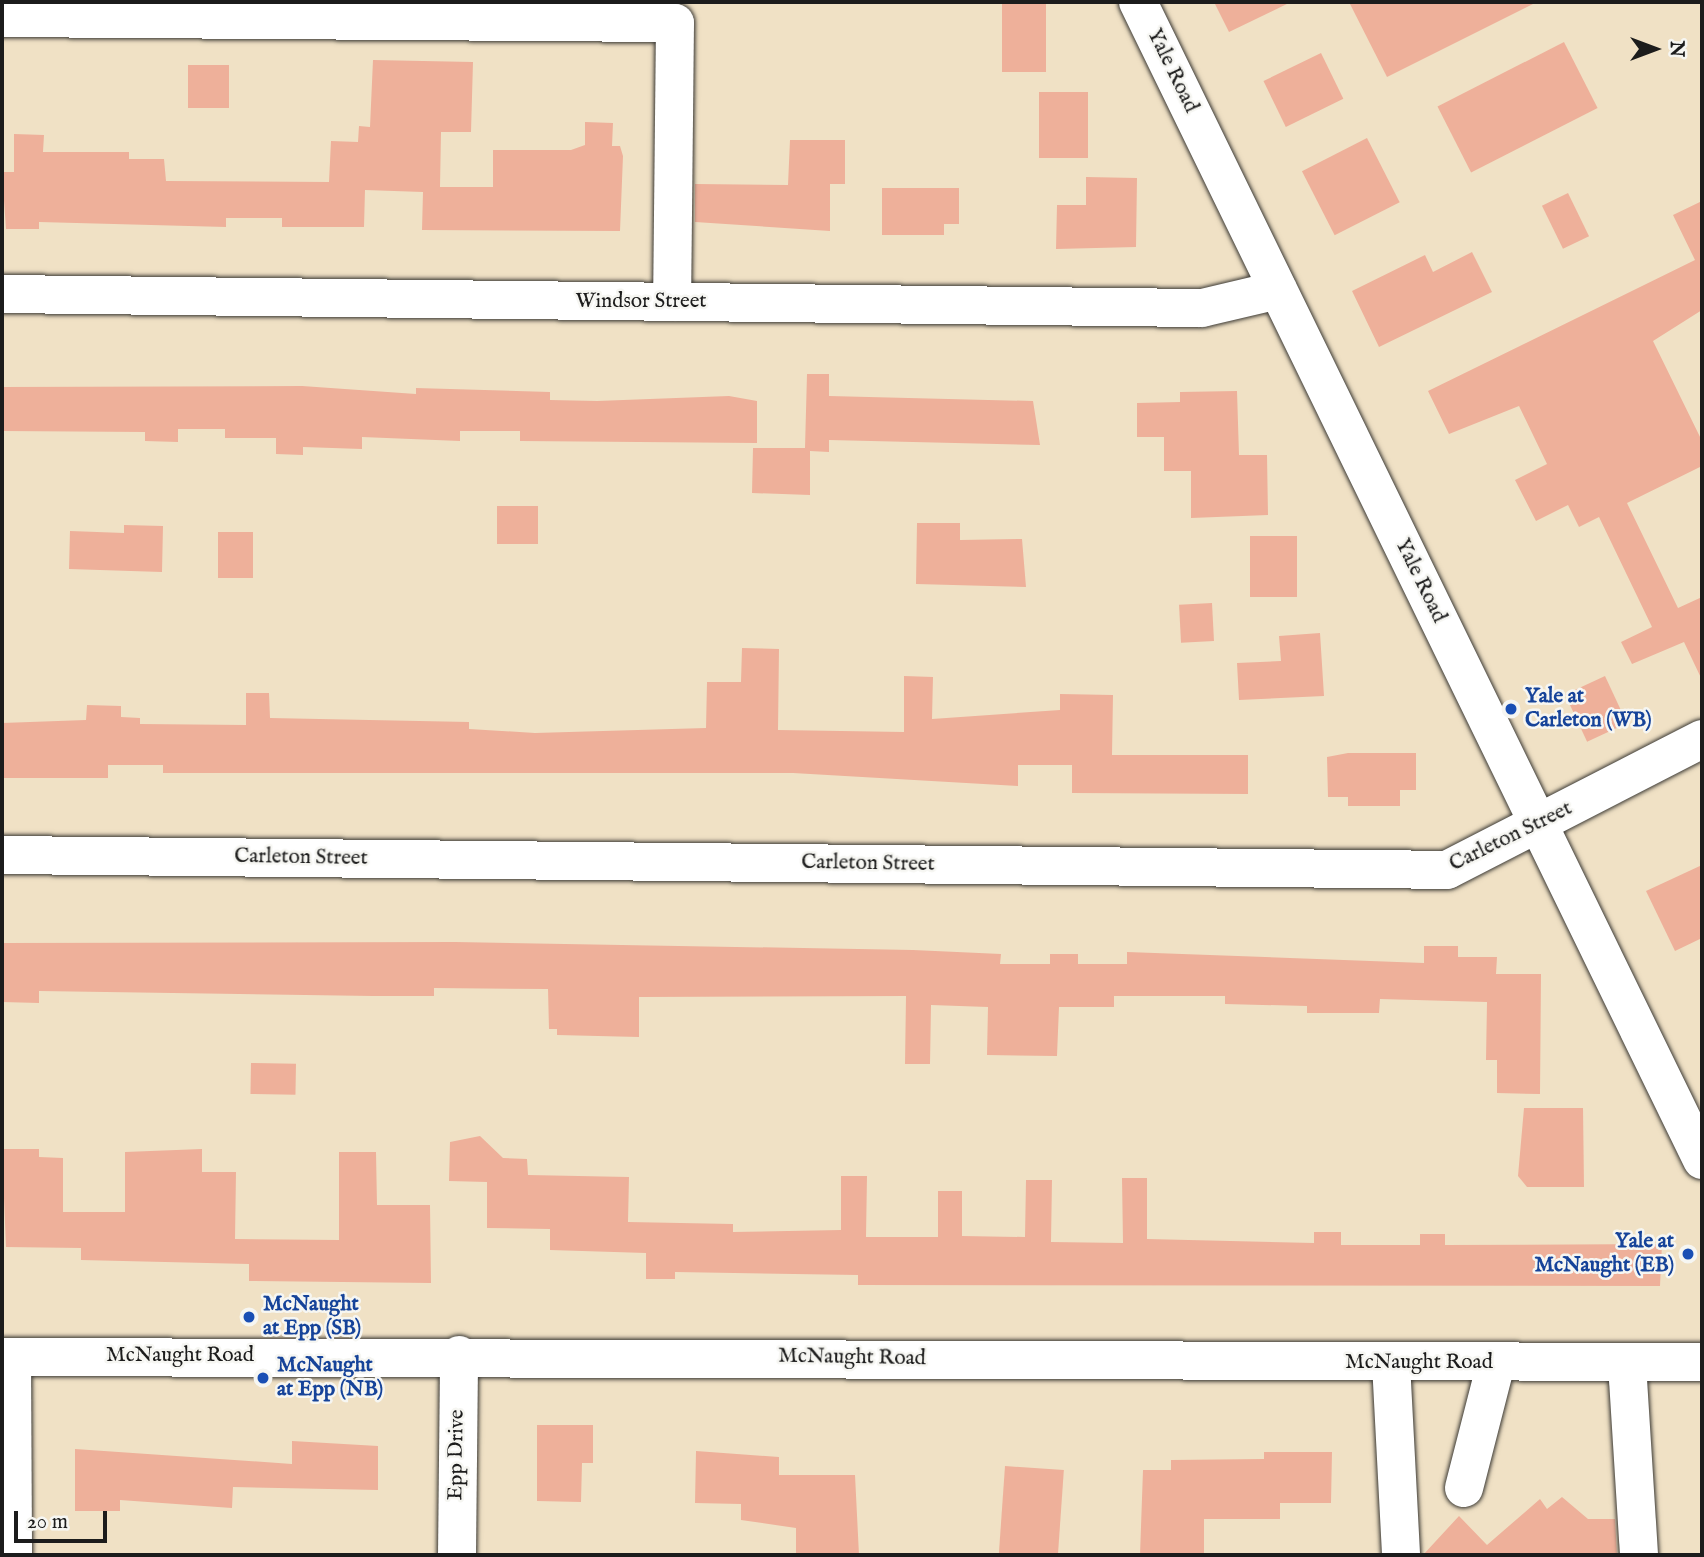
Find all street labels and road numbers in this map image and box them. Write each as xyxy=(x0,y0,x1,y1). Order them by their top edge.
street label: Yale Road xyxy=(1141,25,1203,117)
street label: Windsor Street xyxy=(575,289,707,315)
street label: Yale Road xyxy=(1389,535,1451,627)
street label: Carleton Street xyxy=(1446,796,1576,878)
street label: Carleton Street xyxy=(234,844,368,872)
street label: Carleton Street xyxy=(801,850,935,878)
street label: McNaught Road xyxy=(106,1343,254,1369)
street label: McNaught Road xyxy=(778,1344,926,1372)
street label: McNaught Road xyxy=(1345,1350,1493,1376)
street label: Epp Drive xyxy=(444,1409,470,1501)

